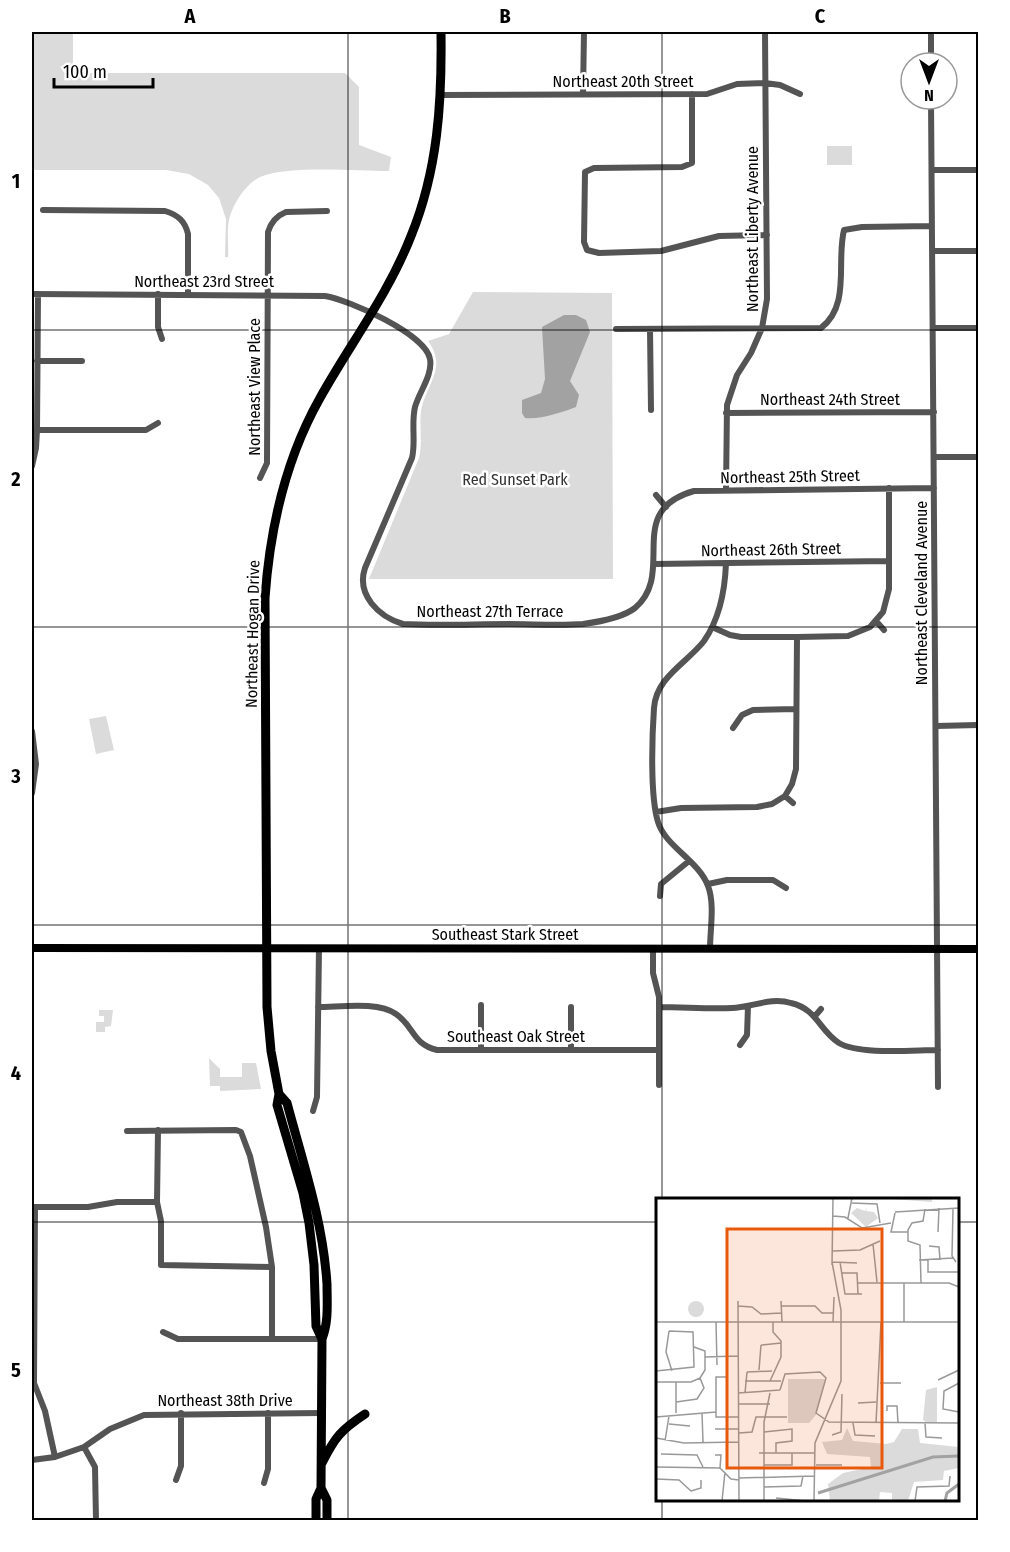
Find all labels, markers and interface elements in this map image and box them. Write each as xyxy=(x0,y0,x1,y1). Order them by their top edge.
text: A xyxy=(184,4,197,28)
text: B xyxy=(499,4,511,28)
text: C xyxy=(815,4,826,28)
scale bar xyxy=(54,51,153,89)
north arrow xyxy=(899,51,959,111)
text: 100 m xyxy=(63,61,107,83)
street label: Northeast 20th Street xyxy=(553,72,694,91)
text: N xyxy=(924,86,934,105)
street label: Northeast Liberty Avenue xyxy=(743,146,762,312)
text: 1 xyxy=(12,169,20,193)
street label: Northeast 23rd Street xyxy=(134,272,275,291)
street label: Northeast View Place xyxy=(245,318,264,456)
street label: Northeast 24th Street xyxy=(760,390,901,409)
street label: Northeast 25th Street xyxy=(720,466,861,487)
text: 2 xyxy=(10,467,21,491)
park label: Red Sunset Park xyxy=(462,470,568,489)
street label: Northeast Cleveland Avenue xyxy=(912,501,931,685)
street label: Northeast 26th Street xyxy=(701,539,842,560)
street label: Northeast Hogan Drive xyxy=(242,560,263,708)
street label: Northeast 27th Terrace xyxy=(417,602,564,621)
text: 3 xyxy=(10,764,21,788)
street label: Southeast Stark Street xyxy=(432,925,579,944)
street label: Southeast Oak Street xyxy=(447,1027,586,1046)
text: 4 xyxy=(11,1061,21,1085)
inset map xyxy=(656,1198,959,1501)
text: 5 xyxy=(11,1358,21,1382)
street label: Northeast 38th Drive xyxy=(157,1391,293,1410)

